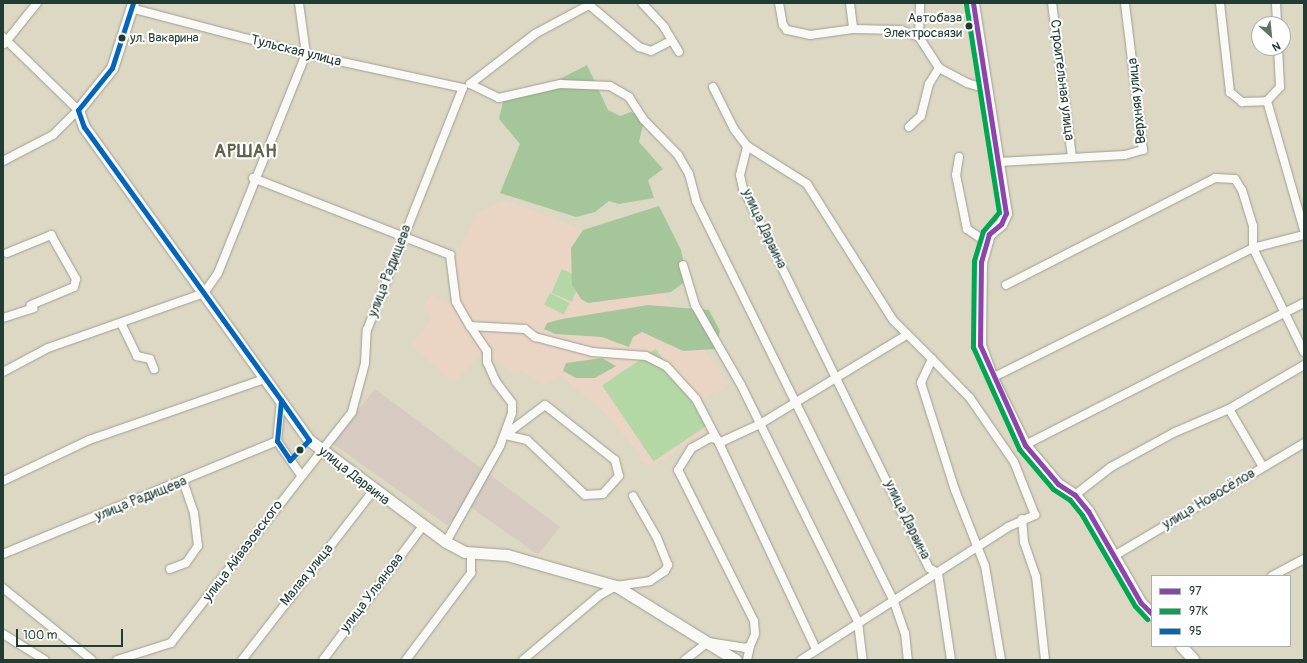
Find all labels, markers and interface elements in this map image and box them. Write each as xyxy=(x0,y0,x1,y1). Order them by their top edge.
place label: Автобаза Электросвязи xyxy=(883,11,962,42)
north arrow xyxy=(1251,16,1291,56)
street label: Строительная улица xyxy=(1046,19,1078,141)
marker: Автобаза Электросвязи xyxy=(964,21,974,31)
place label: ул. Вакарина xyxy=(130,30,199,46)
street label: Тульская улица xyxy=(249,32,343,70)
marker: ул. Вакарина xyxy=(117,33,127,43)
text: N xyxy=(1270,39,1282,54)
street label: Верхняя улица xyxy=(1124,57,1150,145)
district label: АРШАН xyxy=(214,141,278,163)
street label: улица Дарвина xyxy=(738,186,790,272)
street label: улица Радищева xyxy=(365,222,415,320)
street label: улица Дарвина xyxy=(315,443,393,509)
unlabelled marker xyxy=(295,445,305,455)
street label: улица Новосёлов xyxy=(1160,465,1258,533)
street label: улица Радищева xyxy=(93,473,189,525)
street label: улица Дарвина xyxy=(881,478,933,562)
street label: улица Айвазовского xyxy=(199,497,287,605)
street label: Малая улица xyxy=(277,541,337,609)
street label: улица Ульянова xyxy=(337,550,407,636)
legend xyxy=(1151,575,1291,647)
text: 97 xyxy=(1189,584,1202,599)
text: 97К xyxy=(1189,604,1208,619)
scale bar xyxy=(18,621,125,647)
text: 95 xyxy=(1189,624,1202,639)
text: 100 m xyxy=(23,628,57,643)

